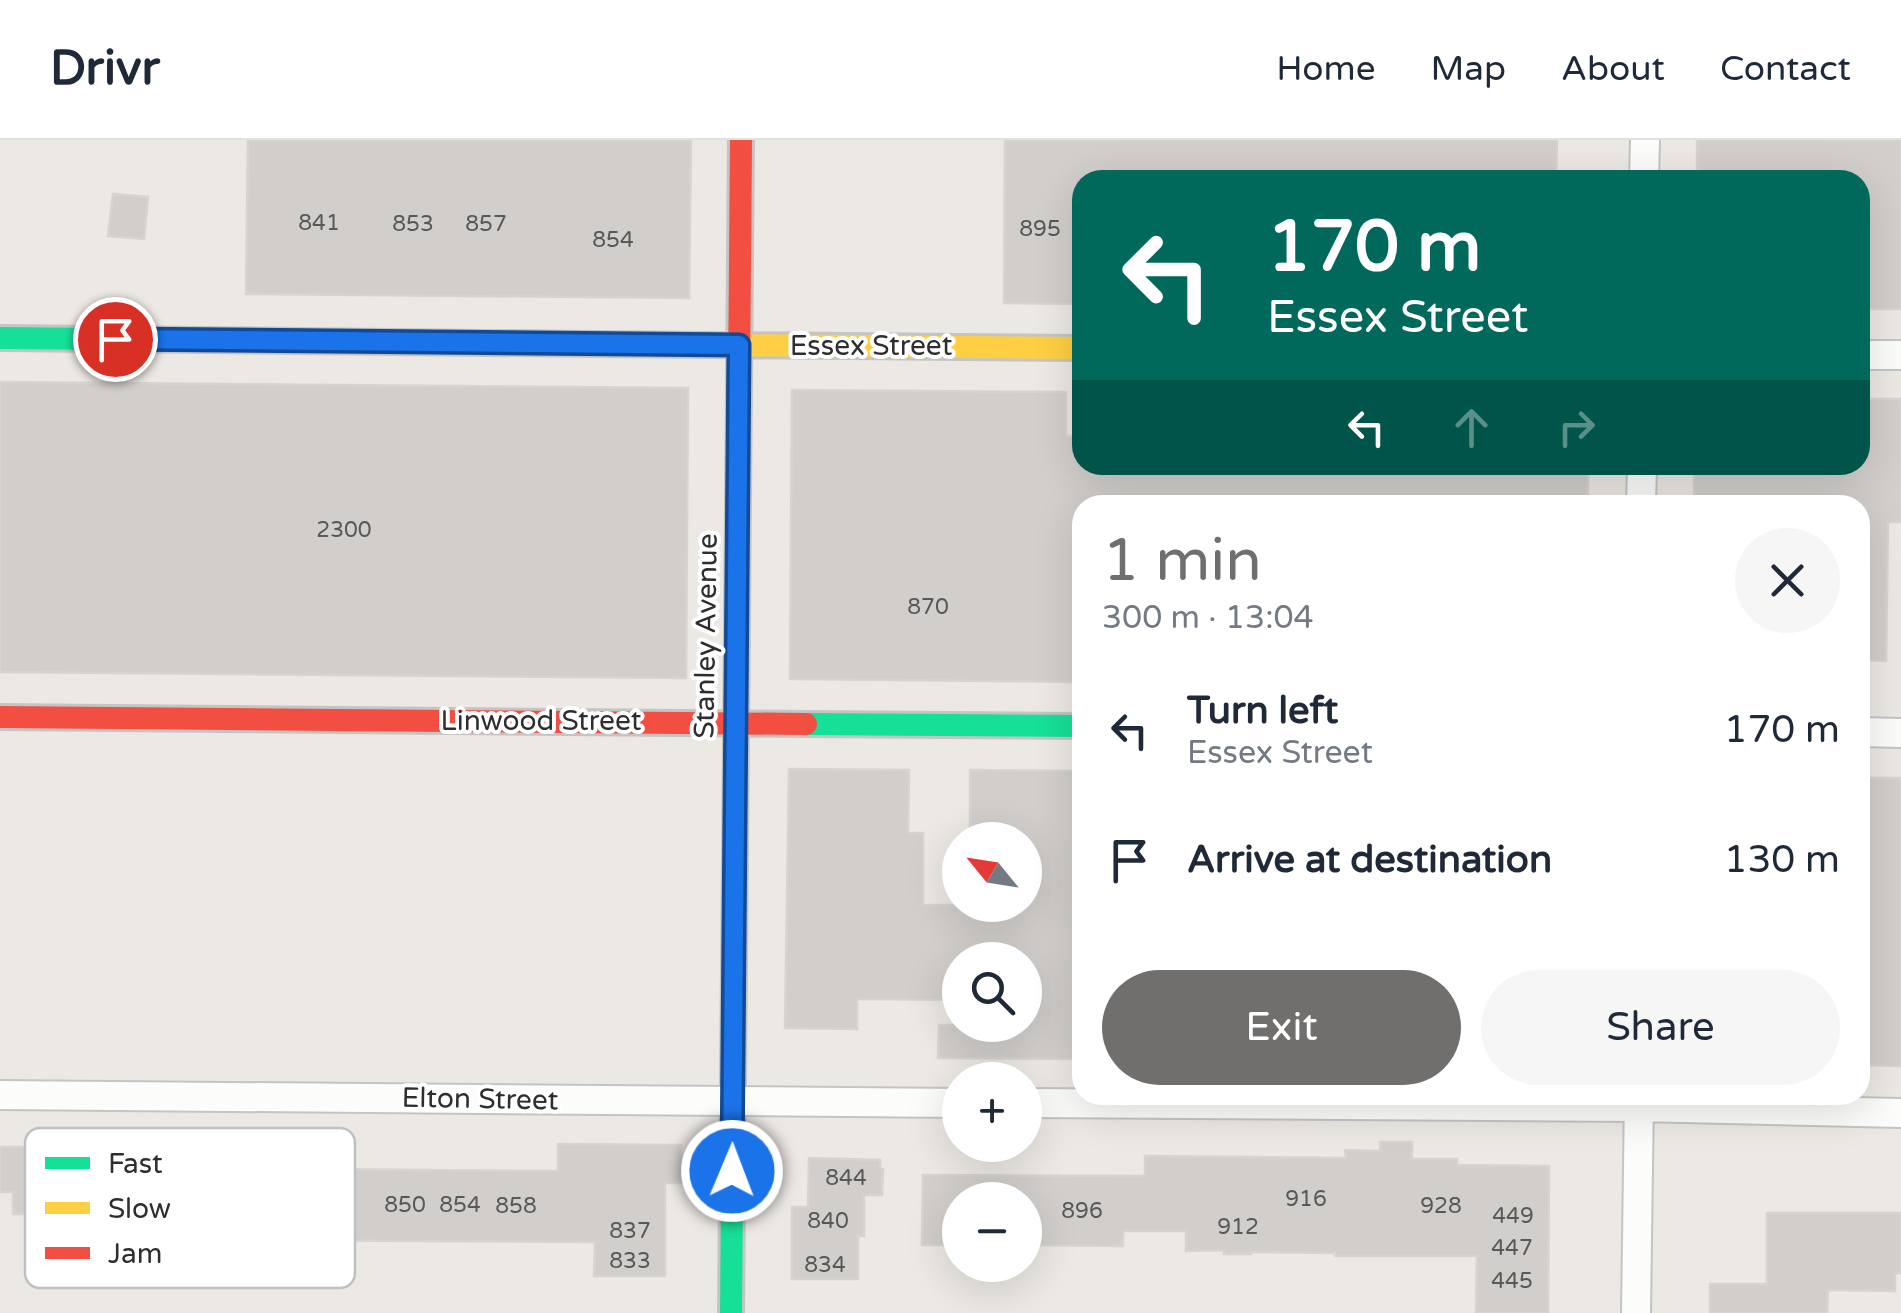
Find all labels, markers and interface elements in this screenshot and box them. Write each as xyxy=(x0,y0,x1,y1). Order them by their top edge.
text: Drivr xyxy=(50,40,160,98)
text: Home xyxy=(1276,48,1375,90)
text: Map xyxy=(1430,48,1506,90)
text: About xyxy=(1561,48,1665,90)
text: Contact xyxy=(1720,48,1851,90)
text: 170 m xyxy=(1267,206,1481,290)
house number: 841 xyxy=(298,210,340,236)
icon: left xyxy=(1102,210,1232,340)
house number: 853 xyxy=(392,211,434,237)
house number: 857 xyxy=(465,211,507,237)
house number: 895 xyxy=(1019,216,1061,242)
house number: 854 xyxy=(592,227,634,253)
text: Essex Street xyxy=(1267,291,1529,345)
pin xyxy=(73,297,158,382)
icon: arrive xyxy=(88,312,143,367)
street label: Essex Street xyxy=(790,329,953,363)
icon: left xyxy=(1339,400,1394,455)
icon: ahead xyxy=(1444,400,1499,455)
icon: right xyxy=(1549,400,1604,455)
house number: 2300 xyxy=(316,517,372,543)
text: 1 min xyxy=(1102,525,1262,597)
button: close xyxy=(1735,528,1840,633)
street label: Stanley Avenue xyxy=(687,533,725,739)
house number: 870 xyxy=(907,594,949,620)
text: 300 m · 13:04 xyxy=(1102,599,1314,637)
text: Turn left xyxy=(1187,688,1338,734)
icon: left xyxy=(1102,703,1157,758)
street label: Linwood Street xyxy=(441,704,642,738)
text: 170 m xyxy=(1724,707,1840,753)
text: Essex Street xyxy=(1187,734,1373,772)
north arrow xyxy=(942,822,1042,922)
map controls xyxy=(942,822,1042,1282)
icon: arrive xyxy=(1102,833,1157,888)
text: Arrive at destination xyxy=(1187,837,1552,883)
text: 130 m xyxy=(1724,837,1840,883)
button: search xyxy=(942,942,1042,1042)
button: Exit xyxy=(1102,970,1461,1085)
button: Share xyxy=(1481,970,1840,1085)
button: + xyxy=(942,1062,1042,1162)
street label: Elton Street xyxy=(401,1081,559,1117)
position arrow xyxy=(680,1119,784,1223)
legend xyxy=(25,1128,355,1288)
text: Fast xyxy=(108,1147,163,1181)
house number: 844 xyxy=(825,1165,867,1191)
button: − xyxy=(942,1182,1042,1282)
house number: 916 xyxy=(1285,1186,1327,1212)
text: Slow xyxy=(108,1192,171,1226)
house number: 850 xyxy=(384,1192,426,1218)
house number: 854 xyxy=(439,1192,481,1218)
house number: 858 xyxy=(495,1193,537,1219)
house number: 928 xyxy=(1420,1193,1462,1219)
house number: 896 xyxy=(1061,1198,1103,1224)
house number: 449 xyxy=(1492,1203,1534,1229)
house number: 840 xyxy=(807,1208,849,1234)
house number: 912 xyxy=(1217,1214,1259,1240)
house number: 837 xyxy=(609,1218,651,1244)
house number: 447 xyxy=(1491,1235,1533,1261)
text: Jam xyxy=(108,1237,163,1271)
house number: 833 xyxy=(609,1248,651,1274)
house number: 834 xyxy=(804,1252,846,1278)
house number: 445 xyxy=(1491,1268,1533,1294)

